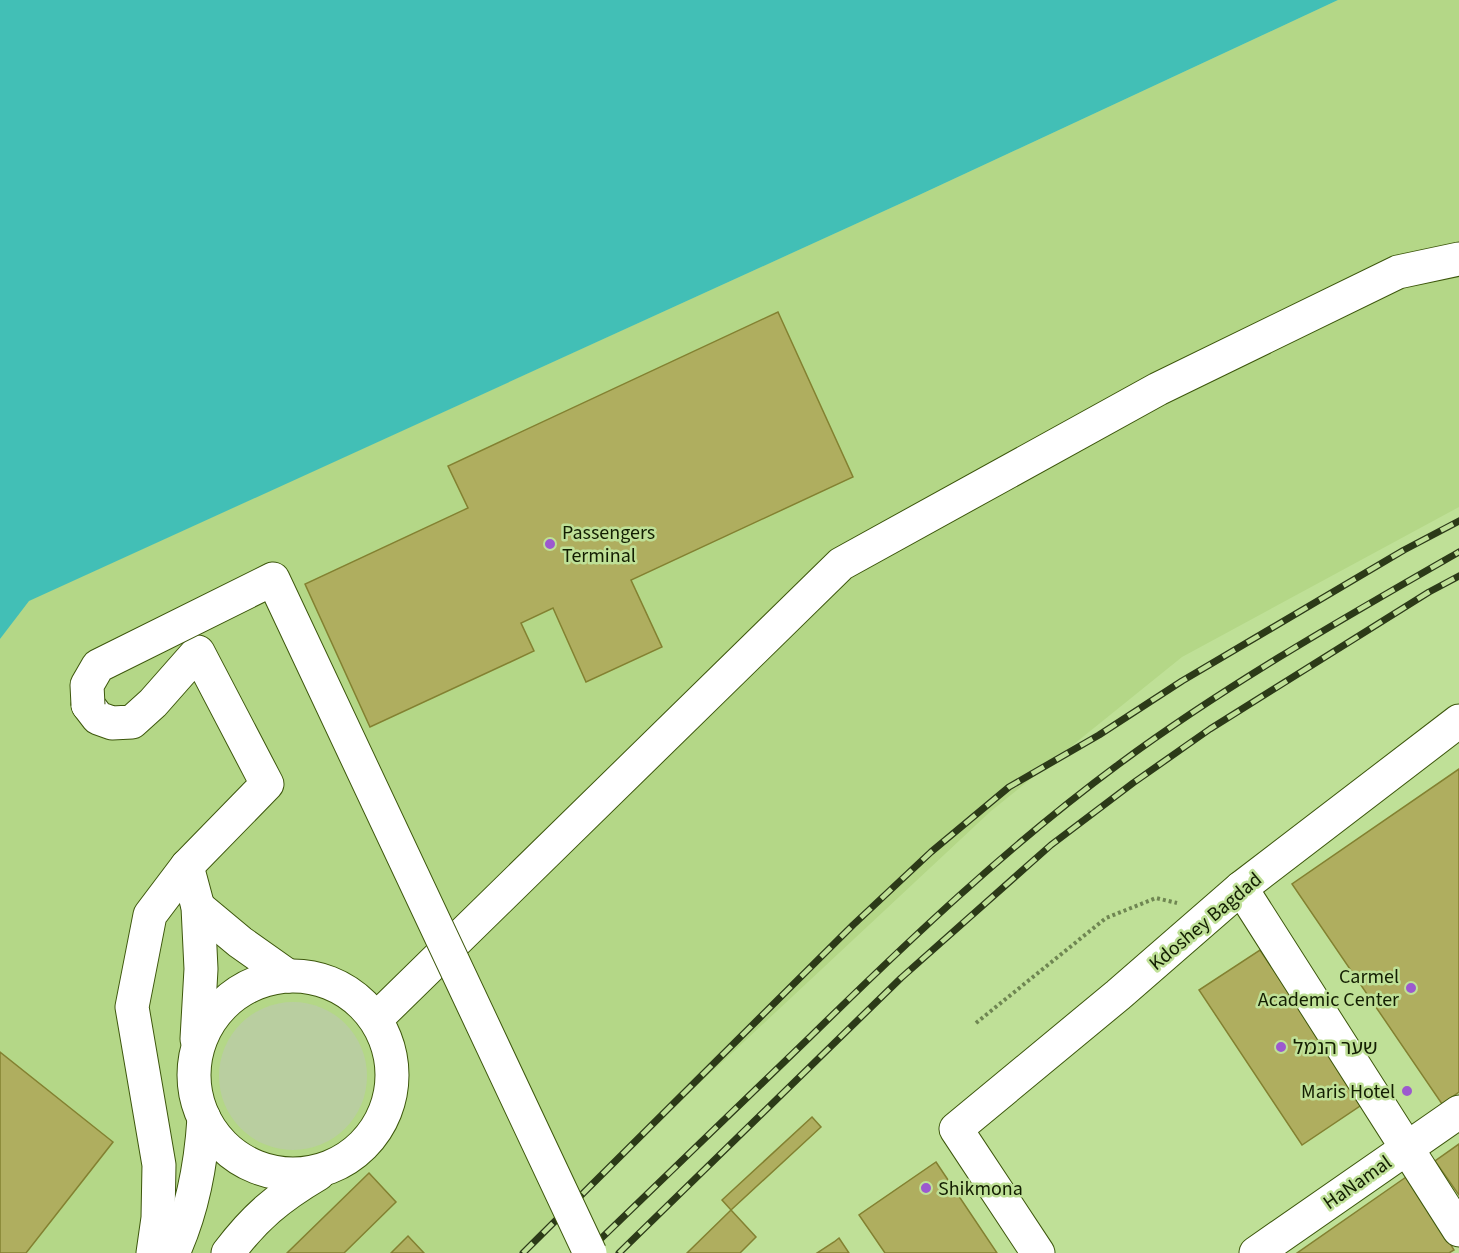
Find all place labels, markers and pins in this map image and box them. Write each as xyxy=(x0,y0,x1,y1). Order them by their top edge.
place label: Passengers Terminal xyxy=(562,519,655,570)
marker: Passengers Terminal xyxy=(543,537,557,551)
place label: Carmel Academic Center xyxy=(1258,963,1399,1014)
marker: Carmel Academic Center xyxy=(1404,981,1418,995)
place label: שער הנמל xyxy=(1293,1034,1378,1062)
marker: שער הנמל xyxy=(1274,1040,1288,1054)
place label: Maris Hotel xyxy=(1301,1078,1395,1106)
marker: Maris Hotel xyxy=(1400,1084,1414,1098)
place label: Shikmona xyxy=(938,1175,1023,1203)
marker: Shikmona xyxy=(919,1181,933,1195)

